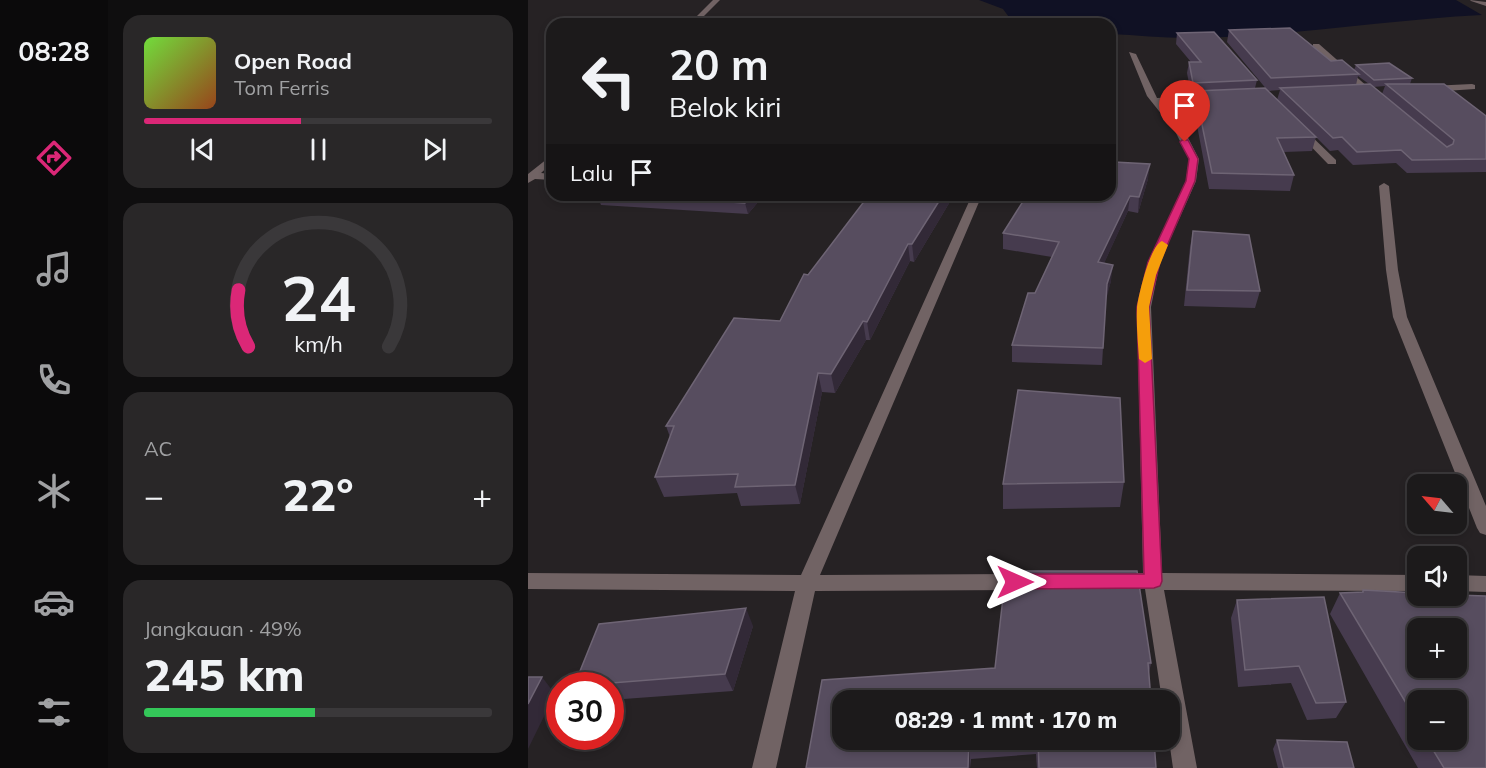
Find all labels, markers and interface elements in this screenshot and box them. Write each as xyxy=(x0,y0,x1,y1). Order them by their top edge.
text: 08:28 xyxy=(18,34,90,68)
text: 20 m xyxy=(669,38,769,91)
icon: left xyxy=(570,42,648,120)
text: Open Road xyxy=(234,47,352,75)
text: Tom Ferris xyxy=(234,75,330,100)
pin xyxy=(1159,80,1210,142)
icon: arrive xyxy=(1168,89,1201,122)
text: Belok kiri xyxy=(669,90,781,124)
icon: previous xyxy=(186,133,219,166)
icon: pause xyxy=(302,133,335,166)
icon: next xyxy=(418,133,451,166)
icon: directions xyxy=(33,137,75,179)
icon: arrive xyxy=(625,156,658,189)
text: Lalu xyxy=(570,159,613,187)
icon: music xyxy=(33,248,75,290)
text: 24 xyxy=(281,258,355,337)
text: km/h xyxy=(294,330,342,357)
icon: phone xyxy=(33,359,75,401)
text: AC xyxy=(144,436,172,461)
text: 22° xyxy=(282,466,354,522)
icon: climate xyxy=(33,470,75,512)
north arrow xyxy=(1407,474,1467,534)
map controls xyxy=(1407,474,1467,750)
text: − xyxy=(144,475,164,516)
text: + xyxy=(472,475,492,516)
button: sound xyxy=(1407,546,1467,606)
position arrow xyxy=(983,550,1047,614)
icon: car xyxy=(33,581,75,623)
text: Jangkauan · 49% xyxy=(144,616,302,641)
button: + xyxy=(1407,618,1467,678)
text: 245 km xyxy=(144,646,305,702)
speed limit sign: 30 xyxy=(546,672,624,750)
button: − xyxy=(1407,690,1467,750)
icon: filters xyxy=(33,691,75,733)
text: 08:29 · 1 mnt · 170 m xyxy=(895,706,1117,734)

